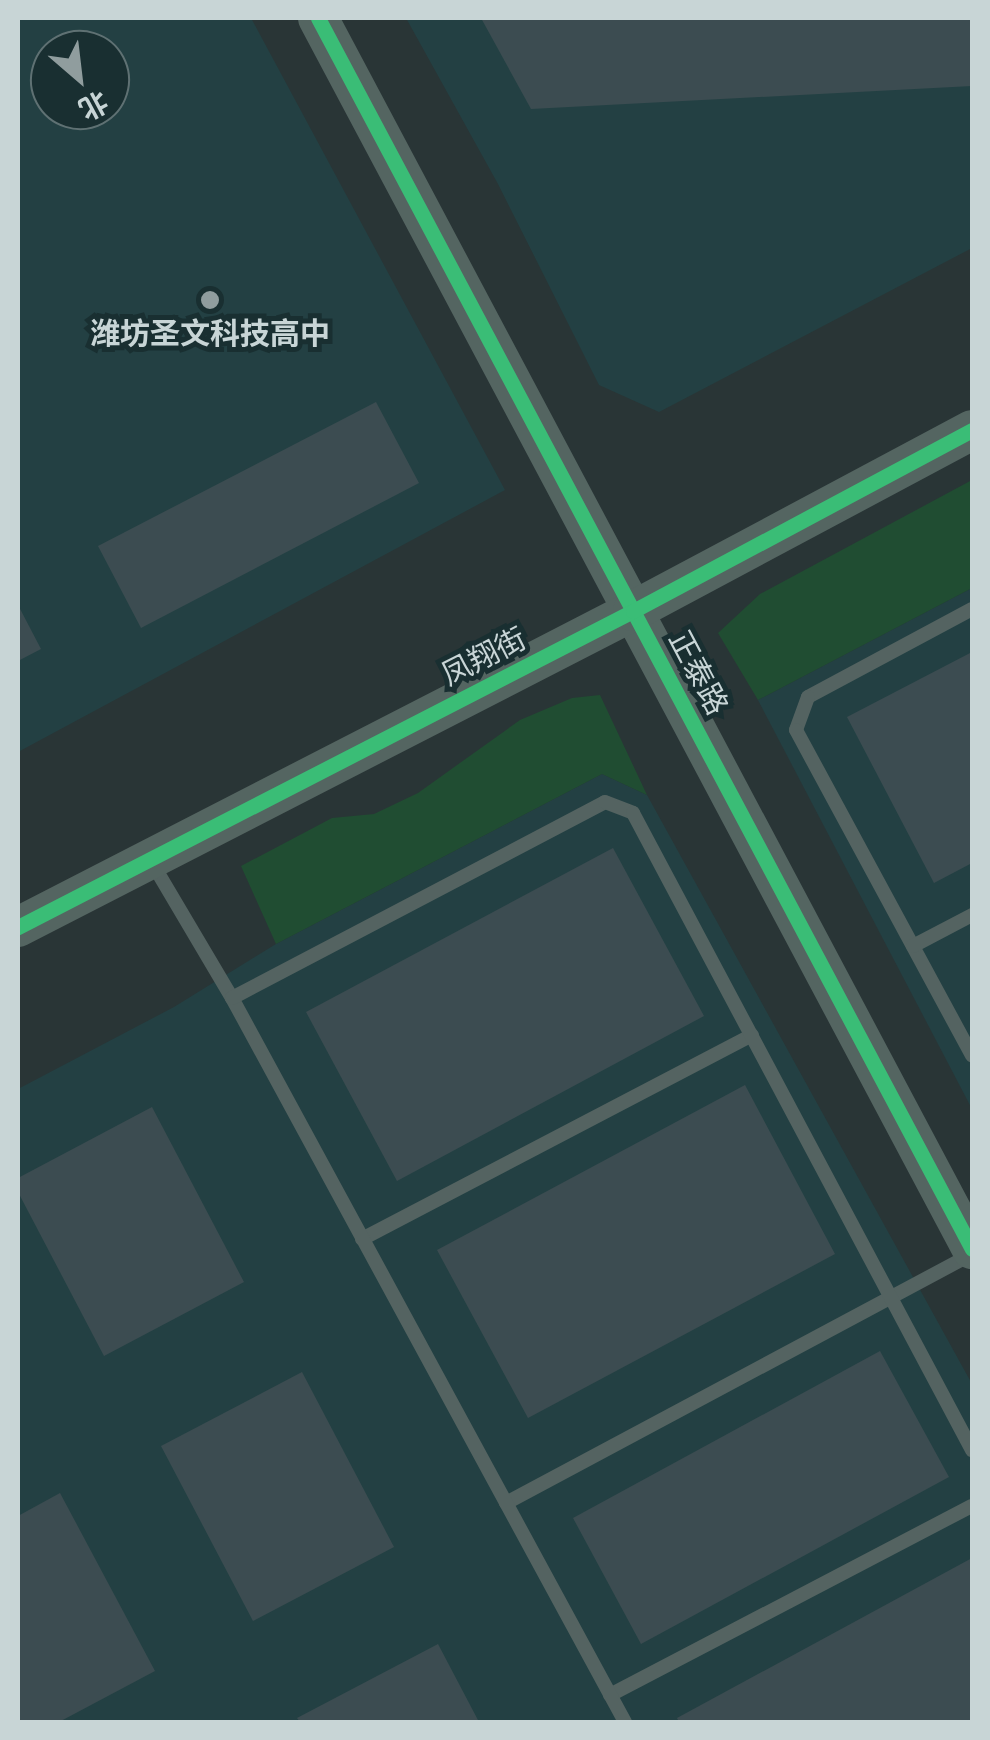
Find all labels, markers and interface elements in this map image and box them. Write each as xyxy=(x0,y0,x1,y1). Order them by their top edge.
north arrow xyxy=(30,30,130,130)
text: 北 xyxy=(73,84,114,126)
marker: 潍坊圣文科技高中 xyxy=(199,289,221,311)
place label: 潍坊圣文科技高中 xyxy=(90,316,330,352)
street label: 凤翔街 xyxy=(436,621,532,693)
street label: 正泰路 xyxy=(661,625,735,721)

